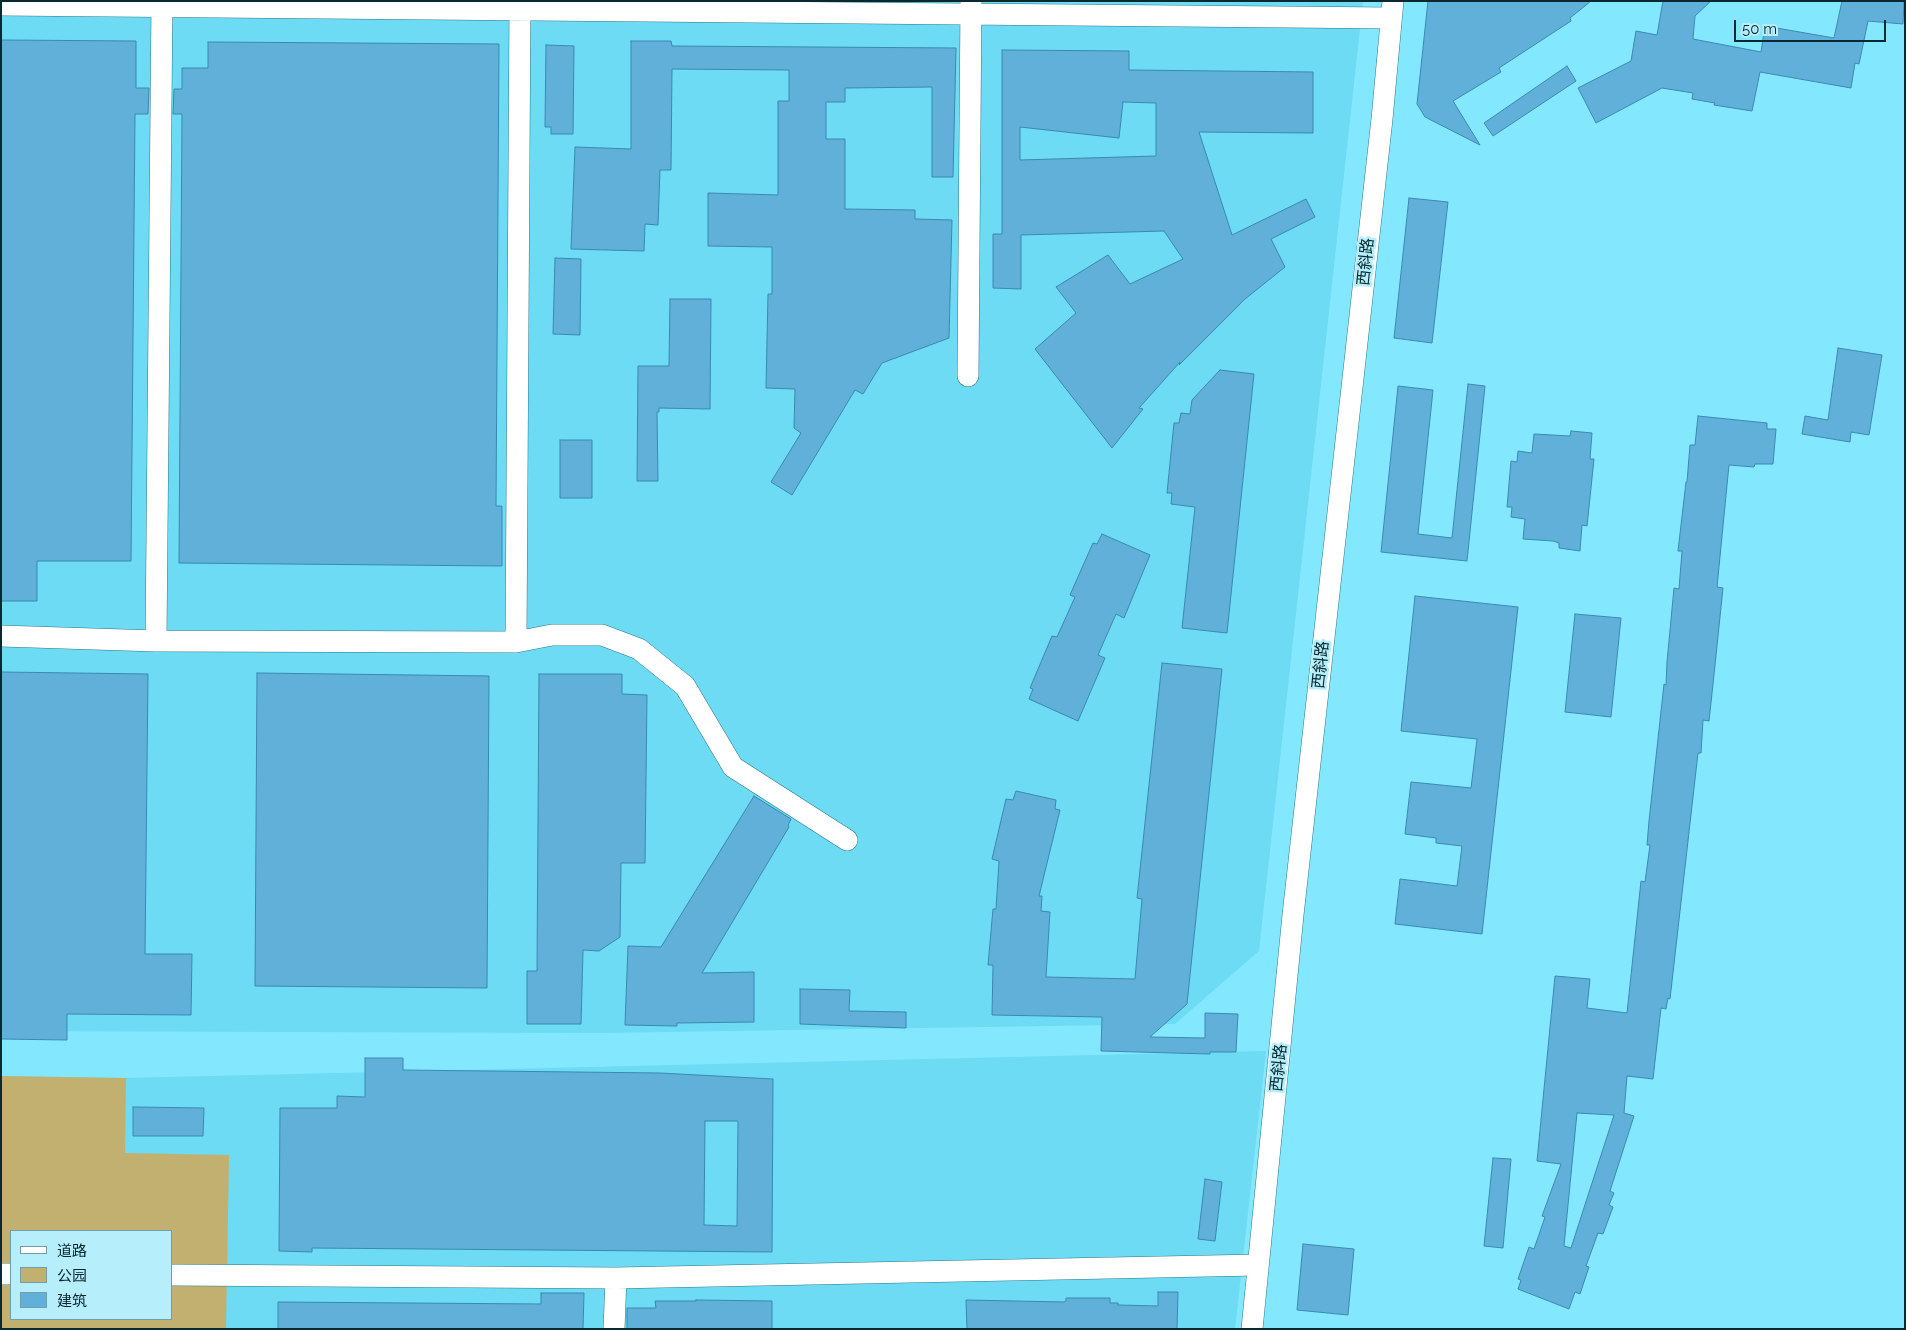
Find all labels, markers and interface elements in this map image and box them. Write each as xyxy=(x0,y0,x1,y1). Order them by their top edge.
scale bar xyxy=(1736,10,1888,42)
text: 50 m xyxy=(1742,20,1777,38)
street label: 西斜路 xyxy=(1354,237,1378,287)
street label: 西斜路 xyxy=(1309,640,1333,690)
street label: 西斜路 xyxy=(1267,1043,1291,1093)
legend xyxy=(10,1230,172,1320)
text: 道路 xyxy=(57,1242,87,1260)
text: 公园 xyxy=(57,1267,87,1285)
text: 建筑 xyxy=(57,1292,87,1310)

